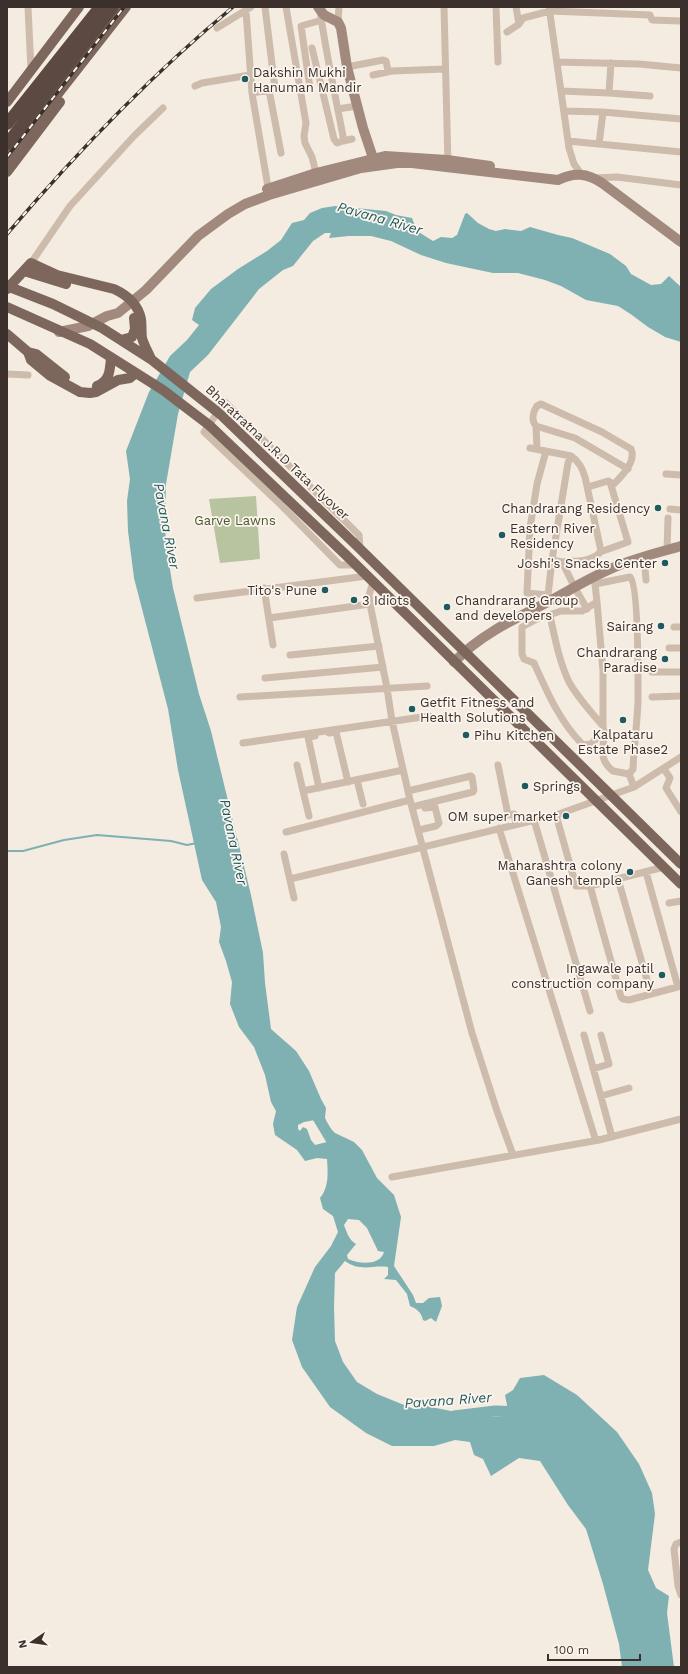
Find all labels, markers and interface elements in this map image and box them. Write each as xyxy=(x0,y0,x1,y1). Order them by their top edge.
place label: Dakshin Mukhi Hanuman Mandir xyxy=(253,65,361,95)
marker: Dakshin Mukhi Hanuman Mandir xyxy=(240,74,250,84)
water label: Pavana River xyxy=(336,198,425,238)
street label: Bharatratna J.R.D Tata Flyover xyxy=(203,382,353,523)
water label: Pavana River xyxy=(151,481,183,571)
place label: Chandrarang Residency xyxy=(501,501,650,516)
marker: Chandrarang Residency xyxy=(653,503,663,513)
park label: Garve Lawns xyxy=(194,513,276,528)
place label: Eastern River Residency xyxy=(510,521,595,551)
marker: Eastern River Residency xyxy=(497,530,507,540)
place label: Joshi's Snacks Center xyxy=(517,556,657,571)
marker: Joshi's Snacks Center xyxy=(660,558,670,568)
place label: Tito's Pune xyxy=(247,583,317,598)
marker: Tito's Pune xyxy=(320,585,330,595)
place label: 3 Idiots xyxy=(362,593,409,608)
place label: Chandrarang Group and developers xyxy=(455,593,578,623)
marker: 3 Idiots xyxy=(349,595,359,605)
marker: Chandrarang Group and developers xyxy=(442,602,452,612)
place label: Sairang xyxy=(607,619,653,634)
marker: Sairang xyxy=(656,621,666,631)
place label: Chandrarang Paradise xyxy=(577,645,657,675)
marker: Chandrarang Paradise xyxy=(660,654,670,664)
place label: Getfit Fitness and Health Solutions xyxy=(420,695,534,725)
marker: Getfit Fitness and Health Solutions xyxy=(407,704,417,714)
marker: Kalpataru Estate Phase2 xyxy=(618,715,628,725)
place label: Kalpataru Estate Phase2 xyxy=(578,727,668,757)
place label: Pihu Kitchen xyxy=(474,728,554,743)
marker: Pihu Kitchen xyxy=(461,730,471,740)
place label: Springs xyxy=(533,779,580,794)
marker: Springs xyxy=(520,781,530,791)
water label: Pavana River xyxy=(217,797,251,887)
place label: OM super market xyxy=(448,809,559,824)
marker: OM super market xyxy=(561,811,571,821)
place label: Maharashtra colony Ganesh temple xyxy=(497,858,622,888)
marker: Maharashtra colony Ganesh temple xyxy=(625,867,635,877)
place label: Ingawale patil construction company xyxy=(511,961,654,991)
marker: Ingawale patil construction company xyxy=(657,970,667,980)
water label: Pavana River xyxy=(404,1389,493,1411)
north arrow xyxy=(12,1622,52,1662)
scale bar xyxy=(548,1636,640,1662)
text: N xyxy=(15,1639,30,1650)
text: 100 m xyxy=(554,1643,589,1657)

